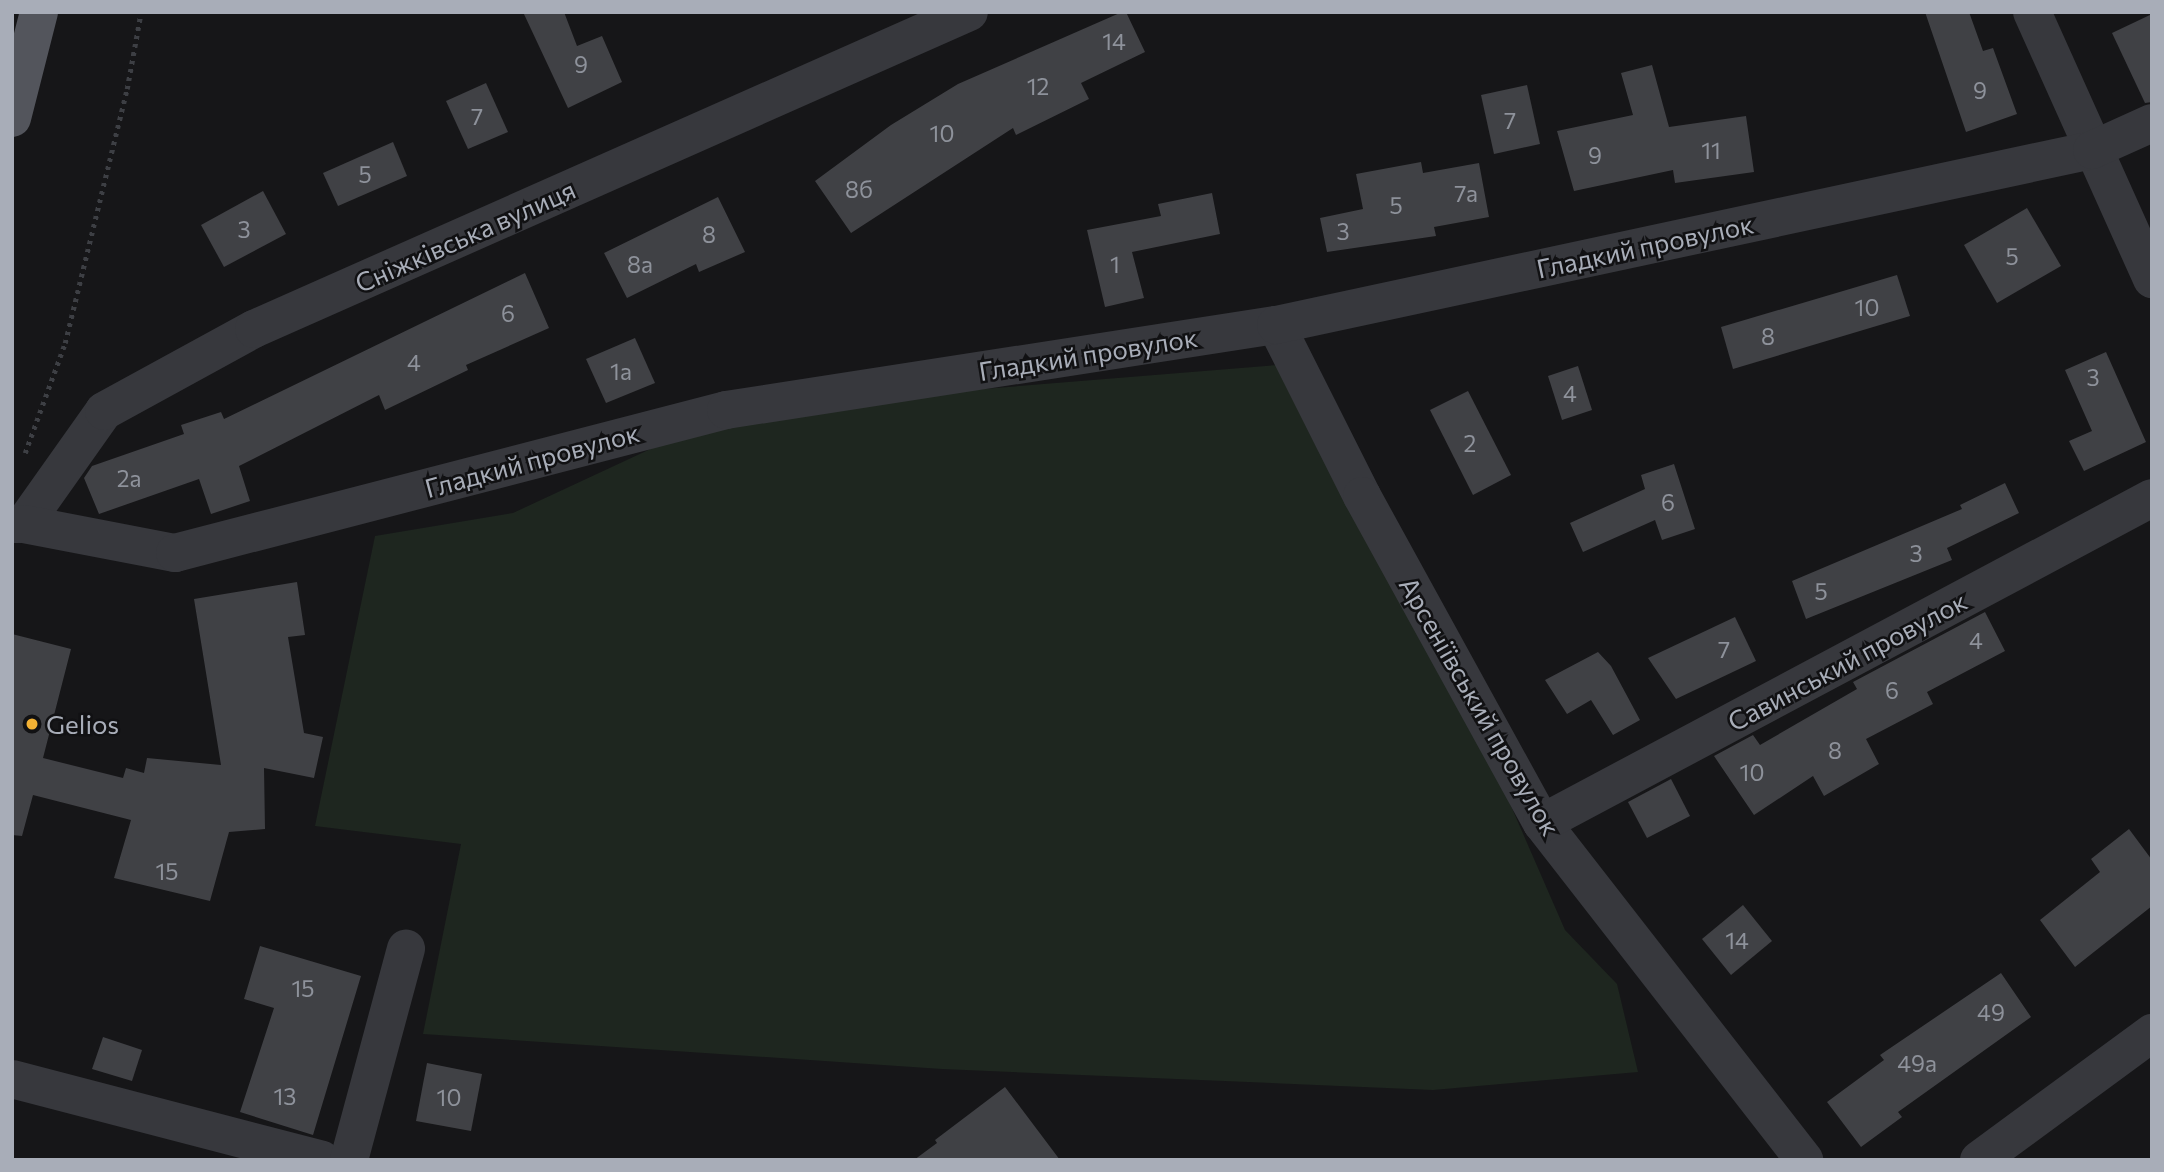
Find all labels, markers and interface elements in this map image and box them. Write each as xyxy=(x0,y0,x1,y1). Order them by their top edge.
house number: 14 xyxy=(1102,27,1126,55)
house number: 9 xyxy=(574,50,588,78)
house number: 12 xyxy=(1027,72,1049,100)
house number: 9 xyxy=(1973,76,1987,104)
house number: 7 xyxy=(471,102,483,130)
house number: 7 xyxy=(1504,106,1516,134)
house number: 10 xyxy=(930,119,954,147)
house number: 11 xyxy=(1701,136,1721,164)
house number: 9 xyxy=(1588,141,1602,169)
house number: 5 xyxy=(358,160,372,188)
street label: Сніжківська вулиця xyxy=(350,173,580,299)
house number: 8б xyxy=(845,175,873,203)
house number: 7а xyxy=(1454,179,1478,207)
house number: 5 xyxy=(1389,191,1403,219)
street label: Гладкий провулок xyxy=(1534,208,1756,284)
house number: 3 xyxy=(237,215,251,243)
house number: 3 xyxy=(1336,217,1350,245)
house number: 8 xyxy=(702,220,716,248)
house number: 5 xyxy=(2005,242,2019,270)
house number: 8а xyxy=(627,250,653,278)
house number: 1 xyxy=(1110,250,1120,278)
house number: 10 xyxy=(1855,293,1879,321)
house number: 6 xyxy=(501,299,515,327)
street label: Гладкий провулок xyxy=(976,321,1200,387)
house number: 8 xyxy=(1761,322,1775,350)
house number: 4 xyxy=(407,348,421,376)
house number: 1а xyxy=(610,357,632,385)
house number: 3 xyxy=(2086,363,2100,391)
house number: 4 xyxy=(1563,379,1577,407)
street label: Гладкий провулок xyxy=(421,416,643,504)
house number: 2 xyxy=(1464,429,1476,457)
house number: 2а xyxy=(117,464,141,492)
house number: 6 xyxy=(1661,488,1675,516)
house number: 3 xyxy=(1909,539,1923,567)
street label: Арсеніївський провулок xyxy=(1393,571,1567,841)
house number: 5 xyxy=(1814,577,1828,605)
street label: Савинський провулок xyxy=(1722,585,1972,737)
house number: 4 xyxy=(1969,626,1983,654)
house number: 7 xyxy=(1718,635,1730,663)
house number: 6 xyxy=(1885,676,1899,704)
place label: Gelios xyxy=(46,708,119,740)
marker: Gelios xyxy=(24,716,40,732)
house number: 8 xyxy=(1828,736,1842,764)
house number: 10 xyxy=(1740,758,1764,786)
house number: 15 xyxy=(155,857,179,885)
house number: 14 xyxy=(1725,926,1749,954)
house number: 15 xyxy=(291,974,315,1002)
house number: 49 xyxy=(1977,998,2005,1026)
house number: 49а xyxy=(1897,1049,1937,1077)
house number: 13 xyxy=(274,1082,296,1110)
house number: 10 xyxy=(437,1083,461,1111)

